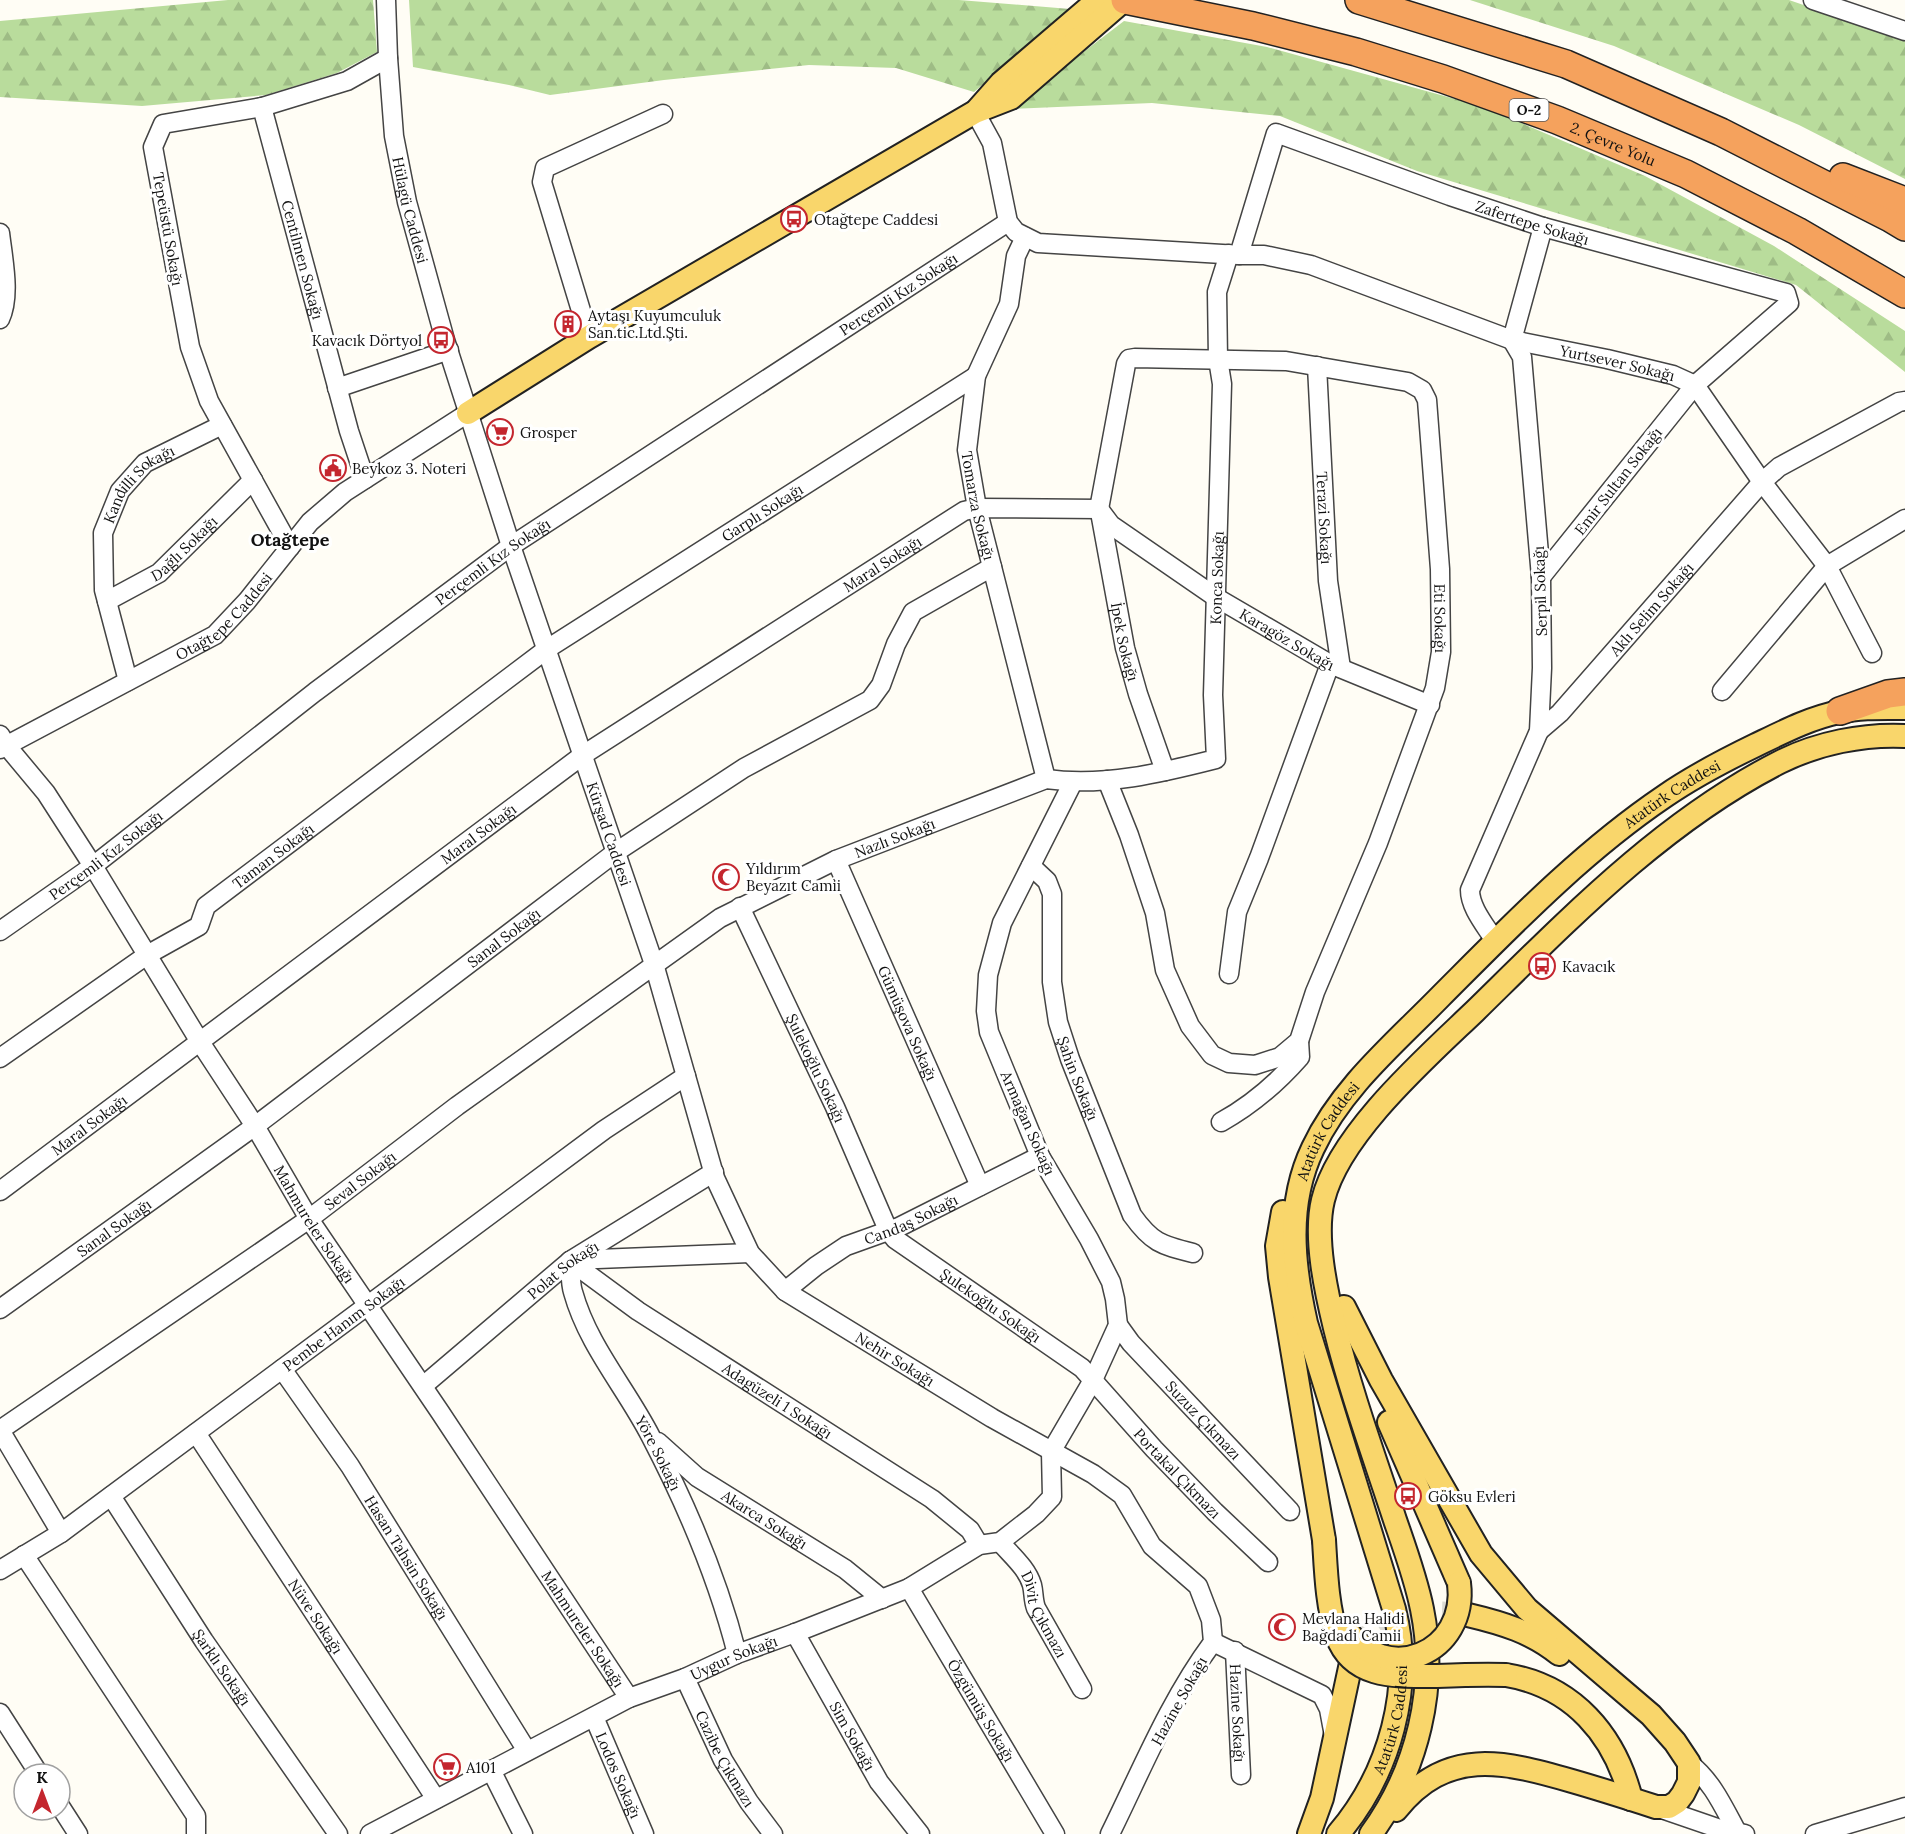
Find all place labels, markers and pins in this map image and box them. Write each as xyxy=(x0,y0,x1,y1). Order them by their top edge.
bus stop icon: Otağtepe Caddesi xyxy=(779,204,809,234)
place label: Otağtepe Caddesi xyxy=(814,210,938,229)
place label: Aytaşı Kuyumculuk San.tic.Ltd.Şti. xyxy=(587,306,721,342)
building icon: Aytaşı Kuyumculuk San.tic.Ltd.Şti. xyxy=(553,309,583,339)
bus stop icon: Kavacık Dörtyol xyxy=(426,325,456,355)
place label: Kavacık Dörtyol xyxy=(312,331,422,350)
supermarket icon: Grosper xyxy=(485,417,515,447)
place label: Grosper xyxy=(520,423,578,442)
public building icon: Beykoz 3. Noteri xyxy=(318,453,348,483)
place label: Beykoz 3. Noteri xyxy=(352,459,466,478)
place label: Yıldırım Beyazıt Camii xyxy=(745,859,841,895)
mosque icon: Yıldırım Beyazıt Camii xyxy=(711,862,741,892)
bus stop icon: Kavacık xyxy=(1527,951,1557,981)
place label: Kavacık xyxy=(1562,957,1615,976)
bus stop icon: Göksu Evleri xyxy=(1393,1481,1423,1511)
place label: Göksu Evleri xyxy=(1428,1487,1516,1506)
place label: Mevlana Halidi Bağdadi Camii xyxy=(1302,1609,1405,1645)
mosque icon: Mevlana Halidi Bağdadi Camii xyxy=(1267,1612,1297,1642)
supermarket icon: A101 xyxy=(432,1752,462,1782)
place label: A101 xyxy=(465,1758,496,1777)

